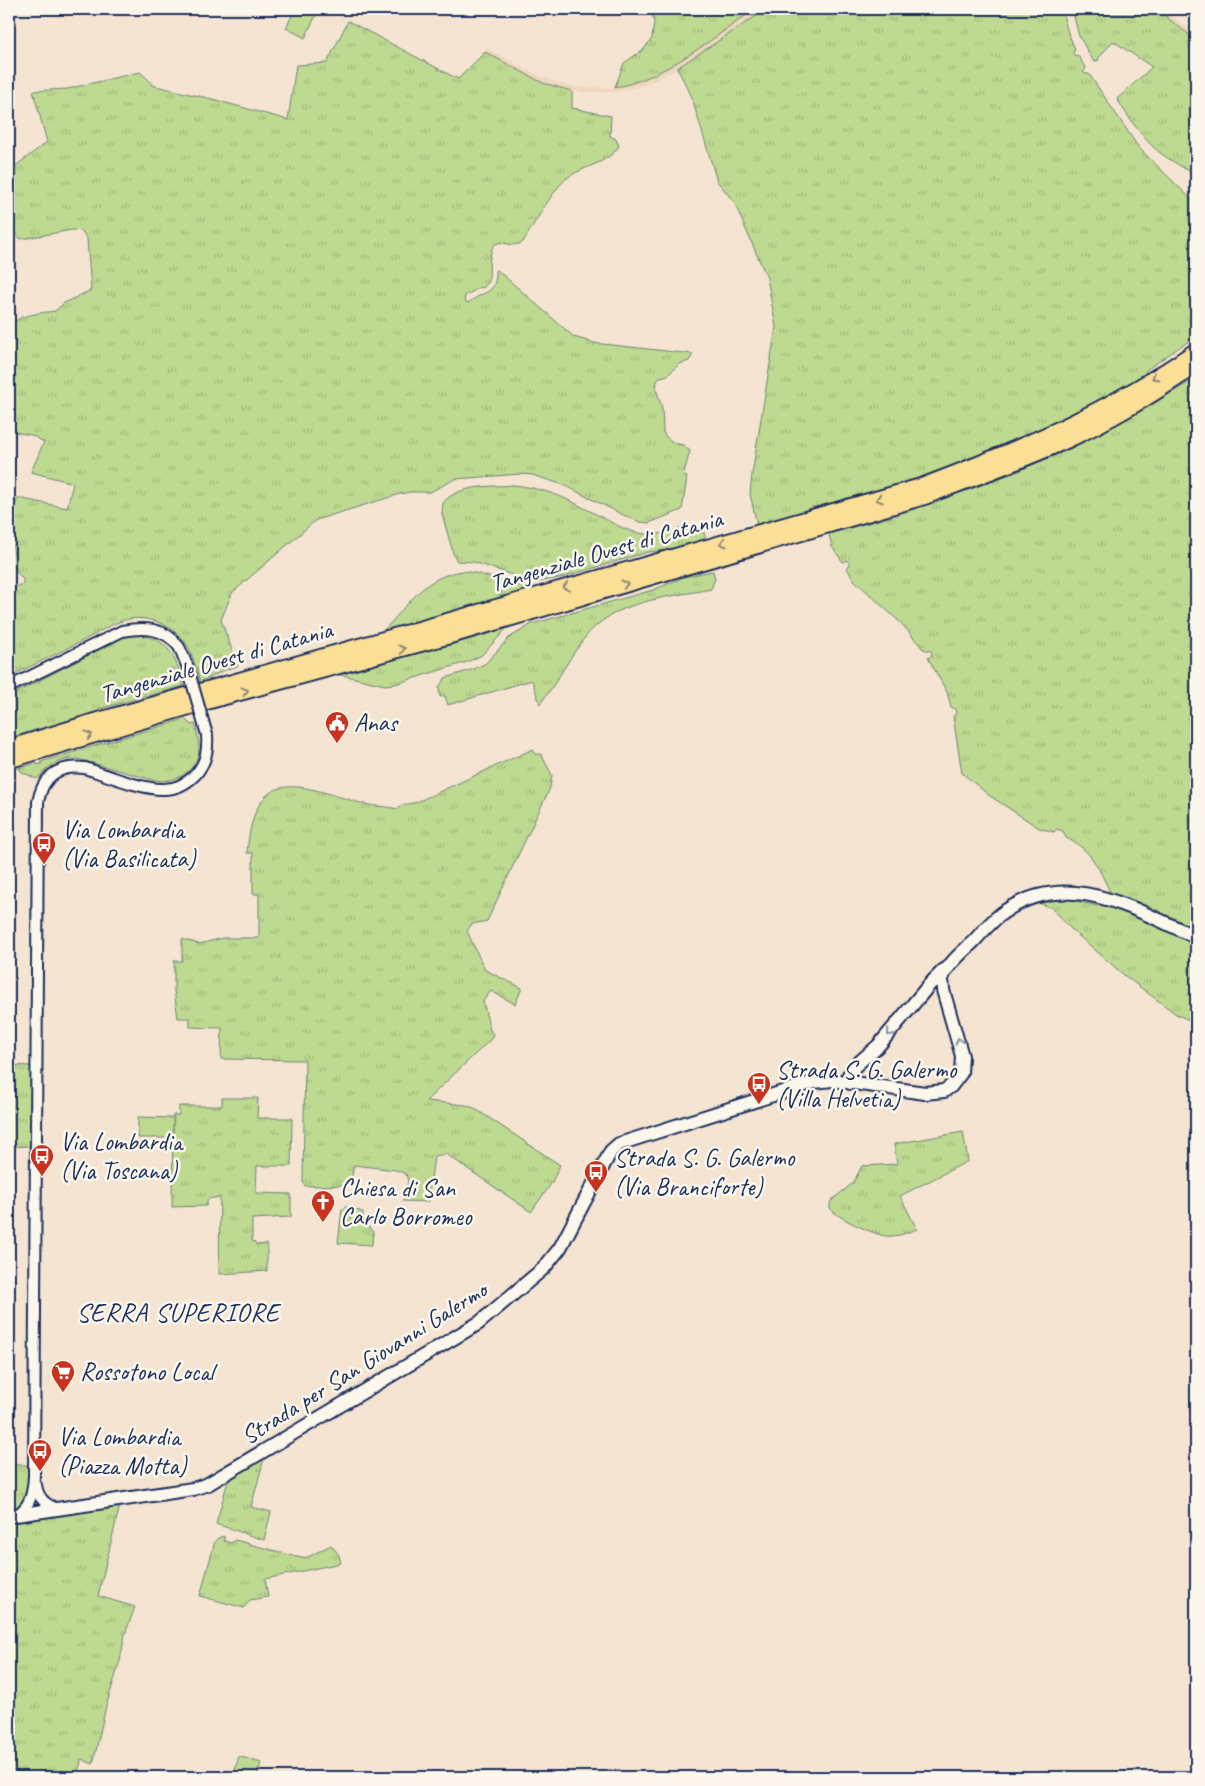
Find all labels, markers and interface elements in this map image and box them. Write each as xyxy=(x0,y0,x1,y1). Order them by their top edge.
one-way arrow xyxy=(1151,371,1160,381)
one-way arrow xyxy=(876,493,884,503)
street label: Tangenziale Ovest di Catania xyxy=(486,502,728,599)
one-way arrow xyxy=(719,538,727,548)
one-way arrow xyxy=(621,580,629,590)
one-way arrow xyxy=(563,582,571,592)
street label: Tangenziale Ovest di Catania xyxy=(96,613,338,710)
one-way arrow xyxy=(398,644,406,654)
one-way arrow xyxy=(241,687,249,697)
place label: Anas xyxy=(354,707,399,739)
public building icon: Anas xyxy=(324,710,350,744)
one-way arrow xyxy=(84,731,92,741)
place label: Via Lombardia (Via Basilicata) xyxy=(62,814,197,875)
bus stop icon: Via Lombardia (Via Basilicata) xyxy=(31,831,57,865)
one-way arrow xyxy=(887,1027,895,1036)
one-way arrow xyxy=(954,1038,964,1046)
place label: Strada S. G. Galermo (Villa Helvetia) xyxy=(776,1054,958,1115)
bus stop icon: Strada S. G. Galermo (Villa Helvetia) xyxy=(746,1071,772,1105)
place label: Via Lombardia (Via Toscana) xyxy=(60,1126,185,1187)
place label: Strada S. G. Galermo (Via Branciforte) xyxy=(614,1142,796,1203)
bus stop icon: Via Lombardia (Via Toscana) xyxy=(29,1143,55,1177)
bus stop icon: Strada S. G. Galermo (Via Branciforte) xyxy=(583,1159,609,1193)
place label: Chiesa di San Carlo Borromeo xyxy=(340,1172,473,1233)
church icon: Chiesa di San Carlo Borromeo xyxy=(310,1189,336,1223)
street label: Strada per San Giovanni Galermo xyxy=(235,1272,496,1452)
district label: SERRA SUPERIORE xyxy=(77,1296,282,1329)
place label: Rossotono Local xyxy=(80,1356,219,1388)
supermarket icon: Rossotono Local xyxy=(50,1359,76,1393)
place label: Via Lombardia (Piazza Motta) xyxy=(58,1421,188,1482)
bus stop icon: Via Lombardia (Piazza Motta) xyxy=(27,1438,53,1472)

